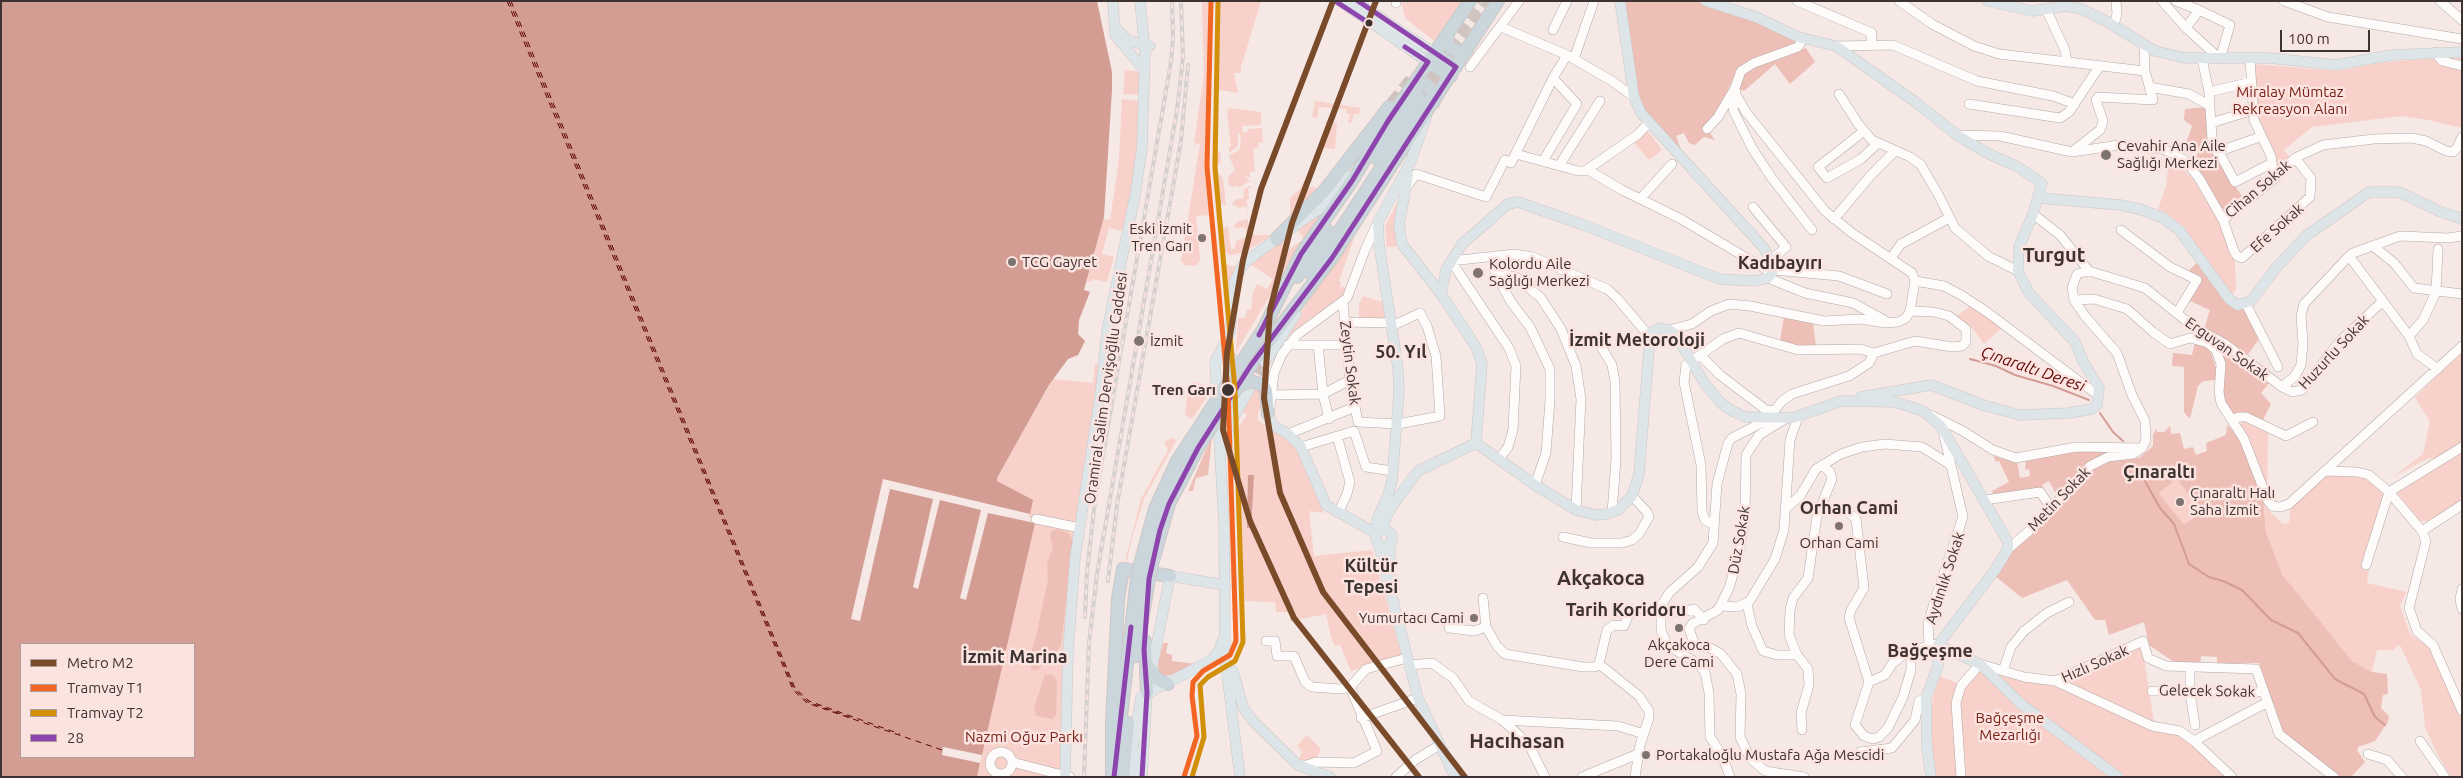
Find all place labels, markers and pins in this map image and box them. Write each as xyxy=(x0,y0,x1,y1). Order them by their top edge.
unlabelled marker xyxy=(1364,18,1374,28)
place label: Cevahir Ana Aile Sağlığı Merkezi xyxy=(2117,137,2226,172)
marker: Cevahir Ana Aile Sağlığı Merkezi xyxy=(2099,148,2113,162)
place label: Eski İzmit Tren Garı xyxy=(1129,220,1192,255)
marker: Eski İzmit Tren Garı xyxy=(1196,232,1208,244)
place label: TCG Gayret xyxy=(1022,253,1097,271)
place label: Kolordu Aile Sağlığı Merkezi xyxy=(1489,255,1590,290)
marker: TCG Gayret xyxy=(1006,256,1018,268)
marker: Kolordu Aile Sağlığı Merkezi xyxy=(1471,266,1485,280)
place label: İzmit xyxy=(1150,332,1183,350)
marker: İzmit xyxy=(1132,334,1146,348)
place label: Tren Garı xyxy=(1152,381,1216,399)
marker: Tren Garı xyxy=(1220,382,1236,398)
place label: Çınaraltı Halı Saha İzmit xyxy=(2190,484,2275,519)
marker: Çınaraltı Halı Saha İzmit xyxy=(2174,496,2186,508)
marker: Orhan Cami xyxy=(1833,520,1845,532)
place label: Orhan Cami xyxy=(1799,534,1879,552)
place label: Yumurtacı Cami xyxy=(1359,609,1464,627)
marker: Yumurtacı Cami xyxy=(1468,612,1480,624)
marker: Akçakoca Dere Cami xyxy=(1673,622,1685,634)
place label: Akçakoca Dere Cami xyxy=(1644,636,1714,671)
place label: Portakaloğlu Mustafa Ağa Mescidi xyxy=(1656,746,1884,764)
marker: Portakaloğlu Mustafa Ağa Mescidi xyxy=(1640,749,1652,761)

